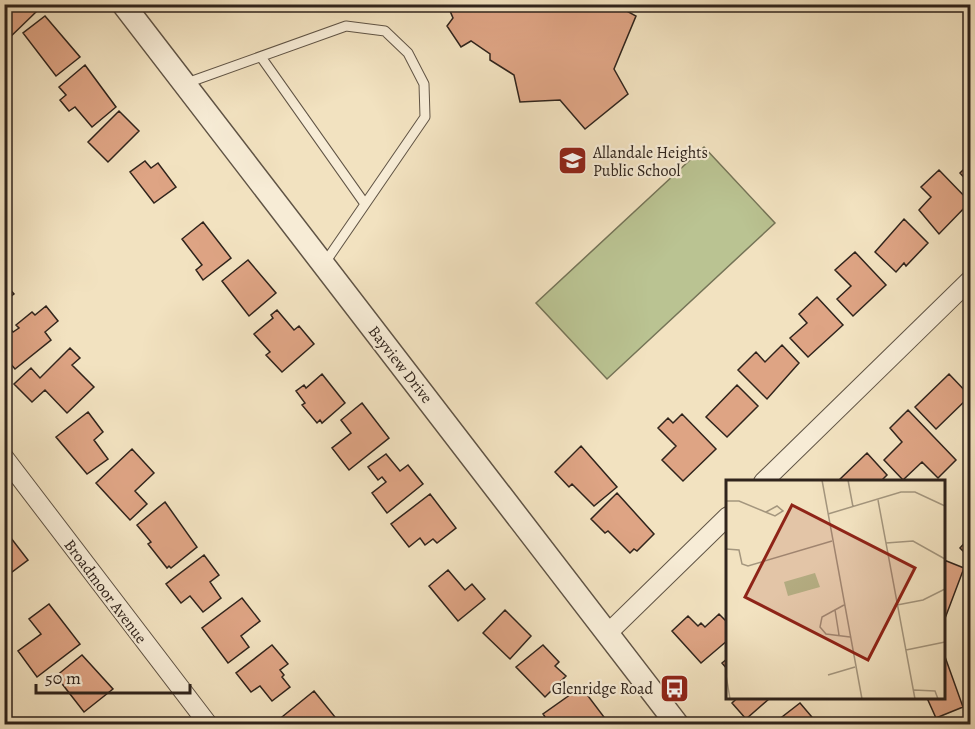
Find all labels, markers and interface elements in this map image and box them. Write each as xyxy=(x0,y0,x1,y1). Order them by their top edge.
place label: Allandale Heights Public School xyxy=(592,142,708,182)
school or university icon: Allandale Heights Public School xyxy=(556,145,588,177)
street label: Bayview Drive xyxy=(363,321,438,408)
inset map xyxy=(726,480,945,699)
street label: Broadmoor Avenue xyxy=(59,535,152,648)
scale bar xyxy=(36,657,190,695)
text: 50 m xyxy=(45,666,81,690)
bus stop icon: Glenridge Road xyxy=(658,672,690,704)
place label: Glenridge Road xyxy=(552,678,653,700)

